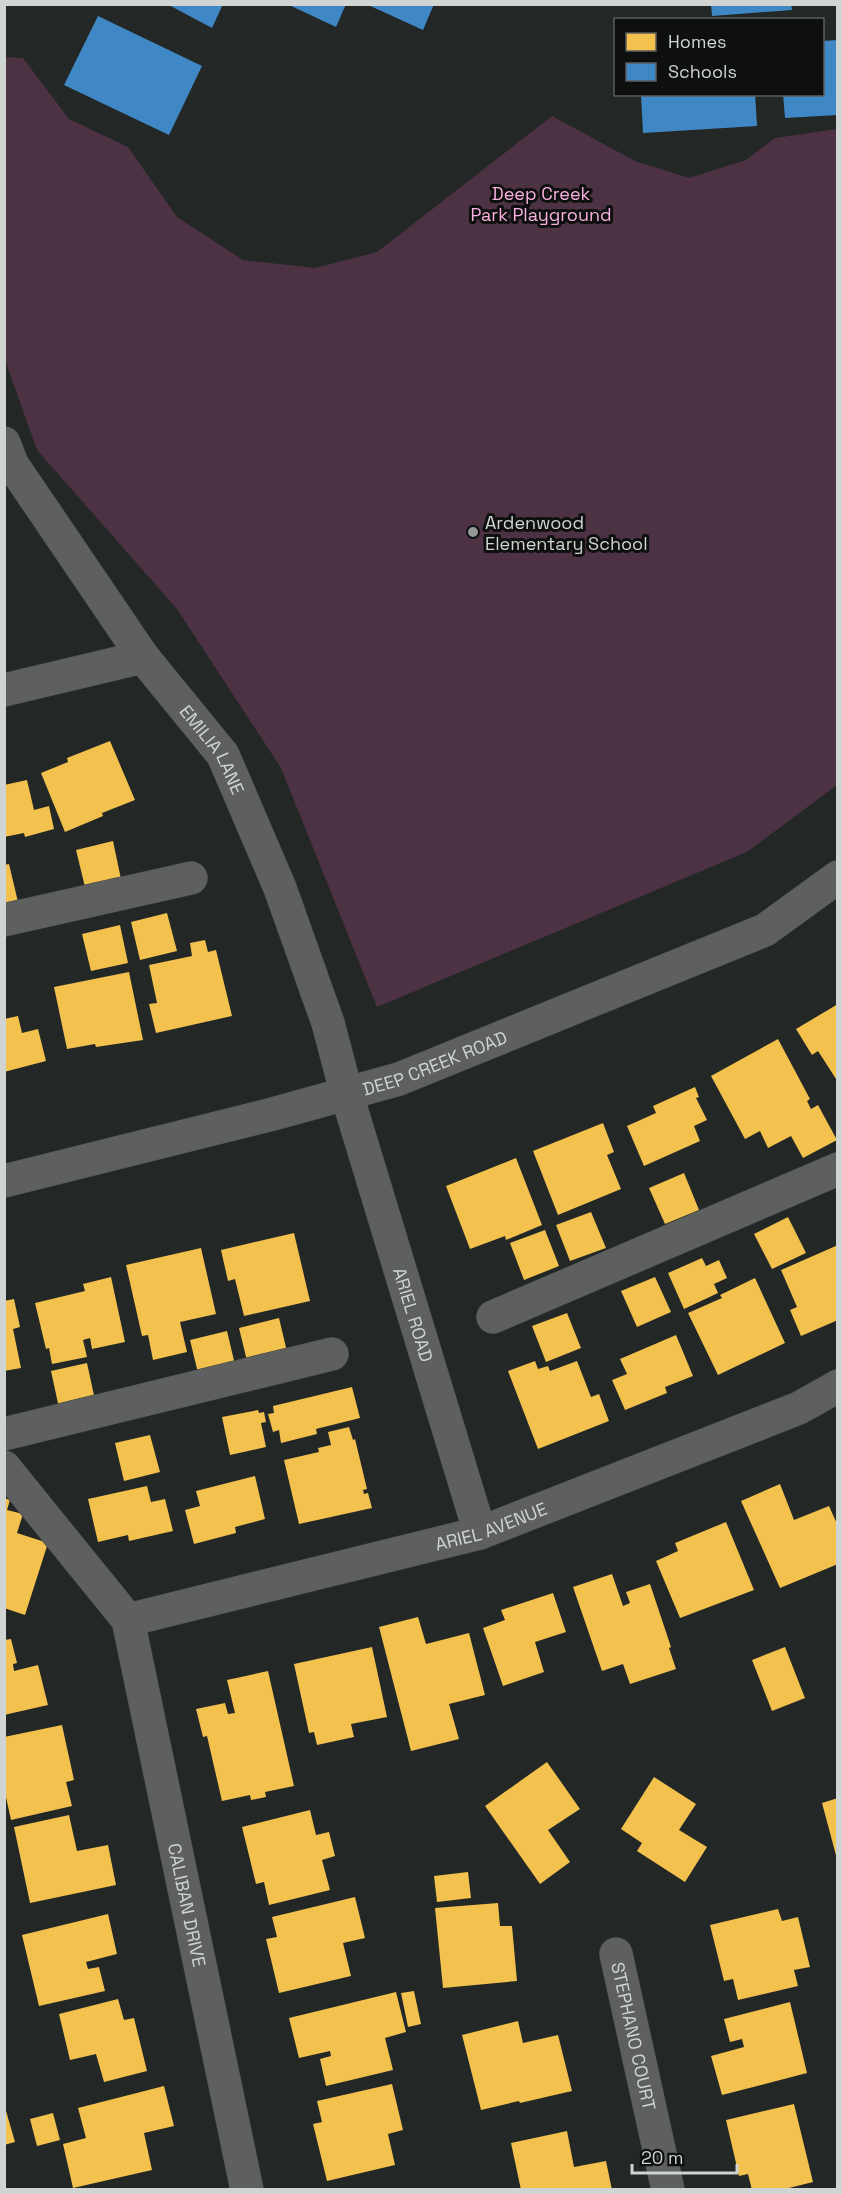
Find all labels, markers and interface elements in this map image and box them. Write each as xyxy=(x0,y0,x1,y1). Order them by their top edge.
legend xyxy=(614,18,824,96)
text: Homes xyxy=(668,30,727,53)
text: Schools xyxy=(668,60,737,83)
park label: Deep Creek Park Playground xyxy=(470,182,612,226)
place label: Ardenwood Elementary School xyxy=(485,511,648,555)
marker: Ardenwood Elementary School xyxy=(466,525,480,539)
street label: EMILIA LANE xyxy=(175,700,250,798)
street label: DEEP CREEK ROAD xyxy=(360,1025,510,1100)
street label: ARIEL ROAD xyxy=(388,1264,439,1365)
street label: ARIEL AVENUE xyxy=(433,1496,550,1555)
street label: CALIBAN DRIVE xyxy=(163,1841,212,1969)
street label: STEPHANO COURT xyxy=(607,1960,662,2113)
scale bar xyxy=(632,2137,737,2175)
text: 20 m xyxy=(641,2146,684,2169)

